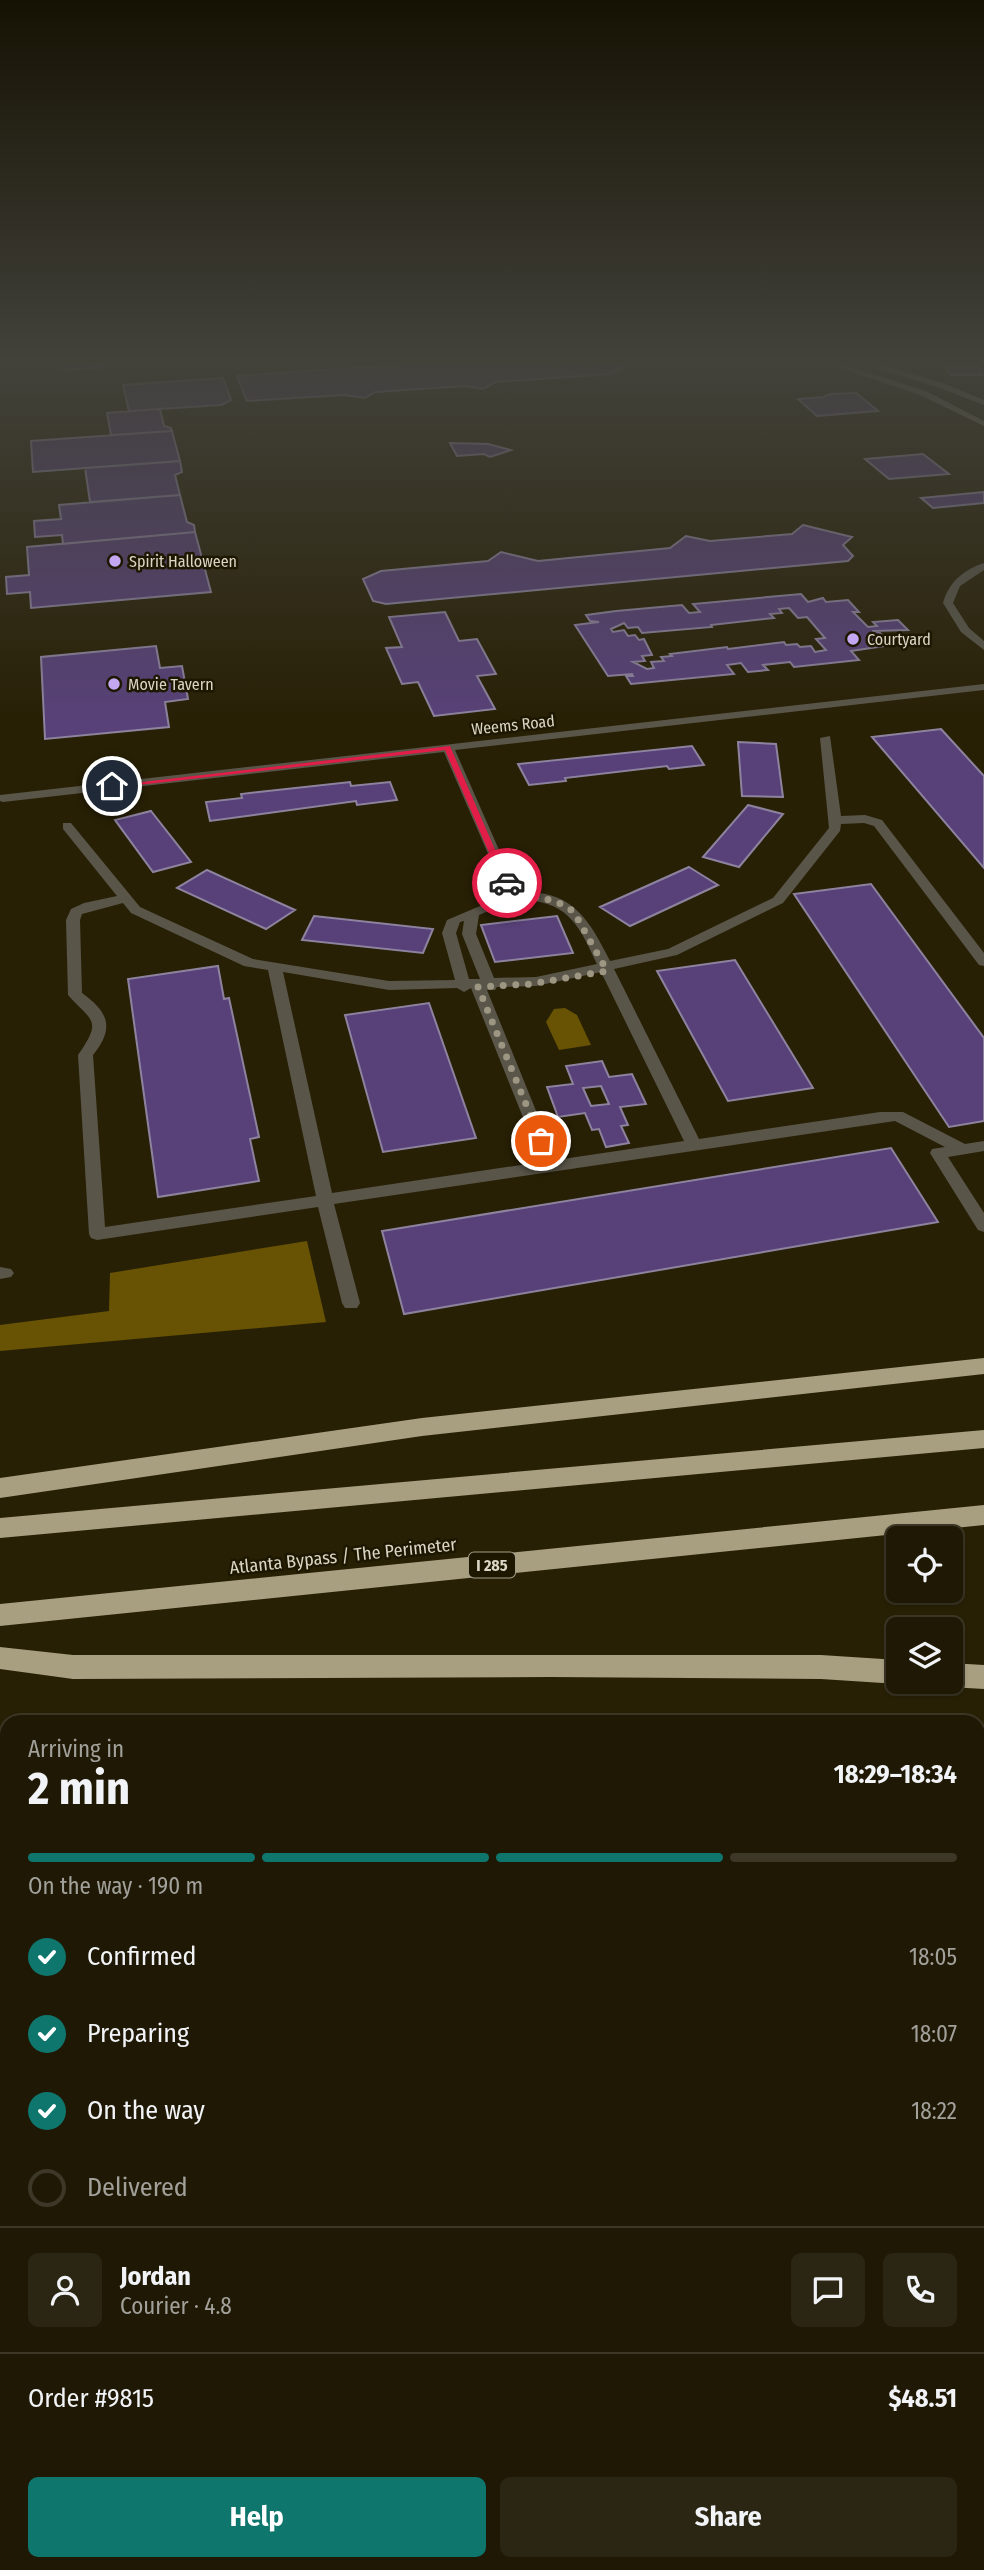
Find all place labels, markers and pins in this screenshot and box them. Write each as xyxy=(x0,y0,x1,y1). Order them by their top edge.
place label: Spirit Halloween xyxy=(129,552,237,571)
marker: Spirit Halloween xyxy=(107,553,123,569)
place label: Courtyard xyxy=(867,630,931,649)
marker: Courtyard xyxy=(845,631,861,647)
place label: Movie Tavern xyxy=(128,675,214,694)
marker: Movie Tavern xyxy=(106,676,122,692)
pin xyxy=(82,756,142,816)
pin xyxy=(511,1111,571,1171)

